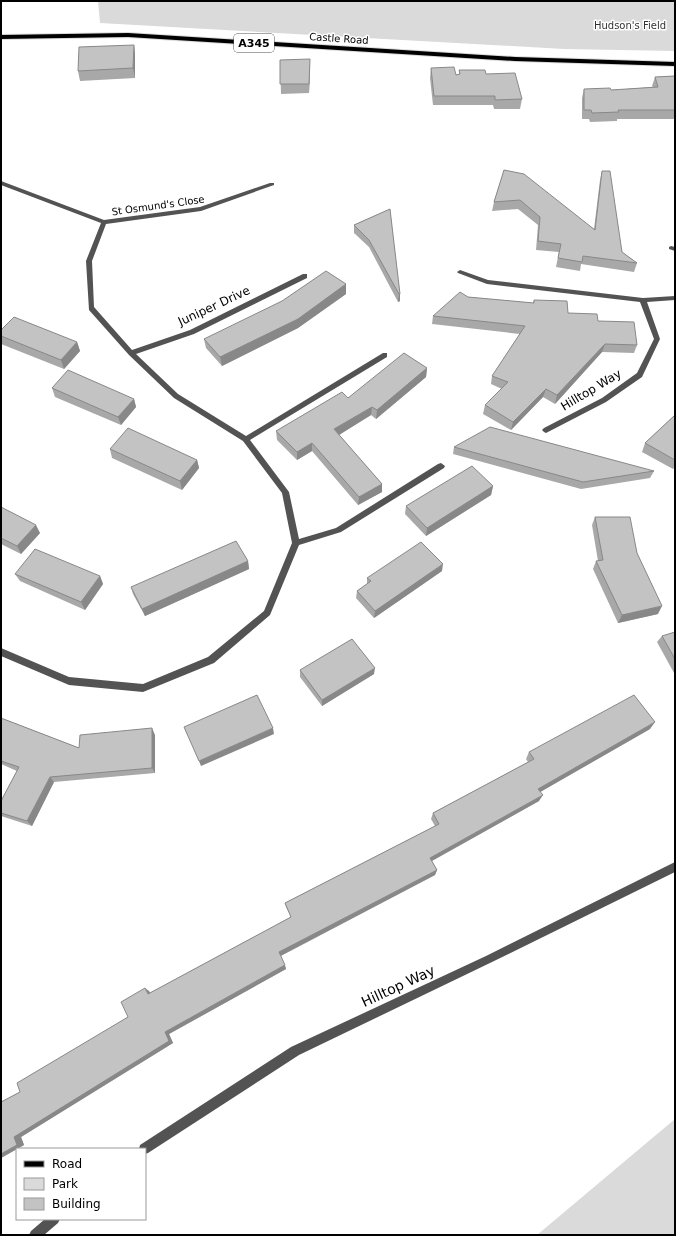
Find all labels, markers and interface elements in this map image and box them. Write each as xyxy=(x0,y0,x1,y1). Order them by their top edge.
park label: Hudson's Field xyxy=(594,20,666,31)
street label: Castle Road xyxy=(309,31,369,46)
road number: A345 xyxy=(234,34,274,52)
street label: St Osmund's Close xyxy=(111,194,205,217)
street label: Juniper Drive xyxy=(175,283,252,329)
street label: Hilltop Way xyxy=(558,366,624,414)
street label: Hilltop Way xyxy=(359,962,437,1010)
legend xyxy=(16,1148,146,1220)
text: Road xyxy=(52,1157,82,1171)
text: Park xyxy=(52,1177,78,1191)
text: Building xyxy=(52,1197,101,1211)

